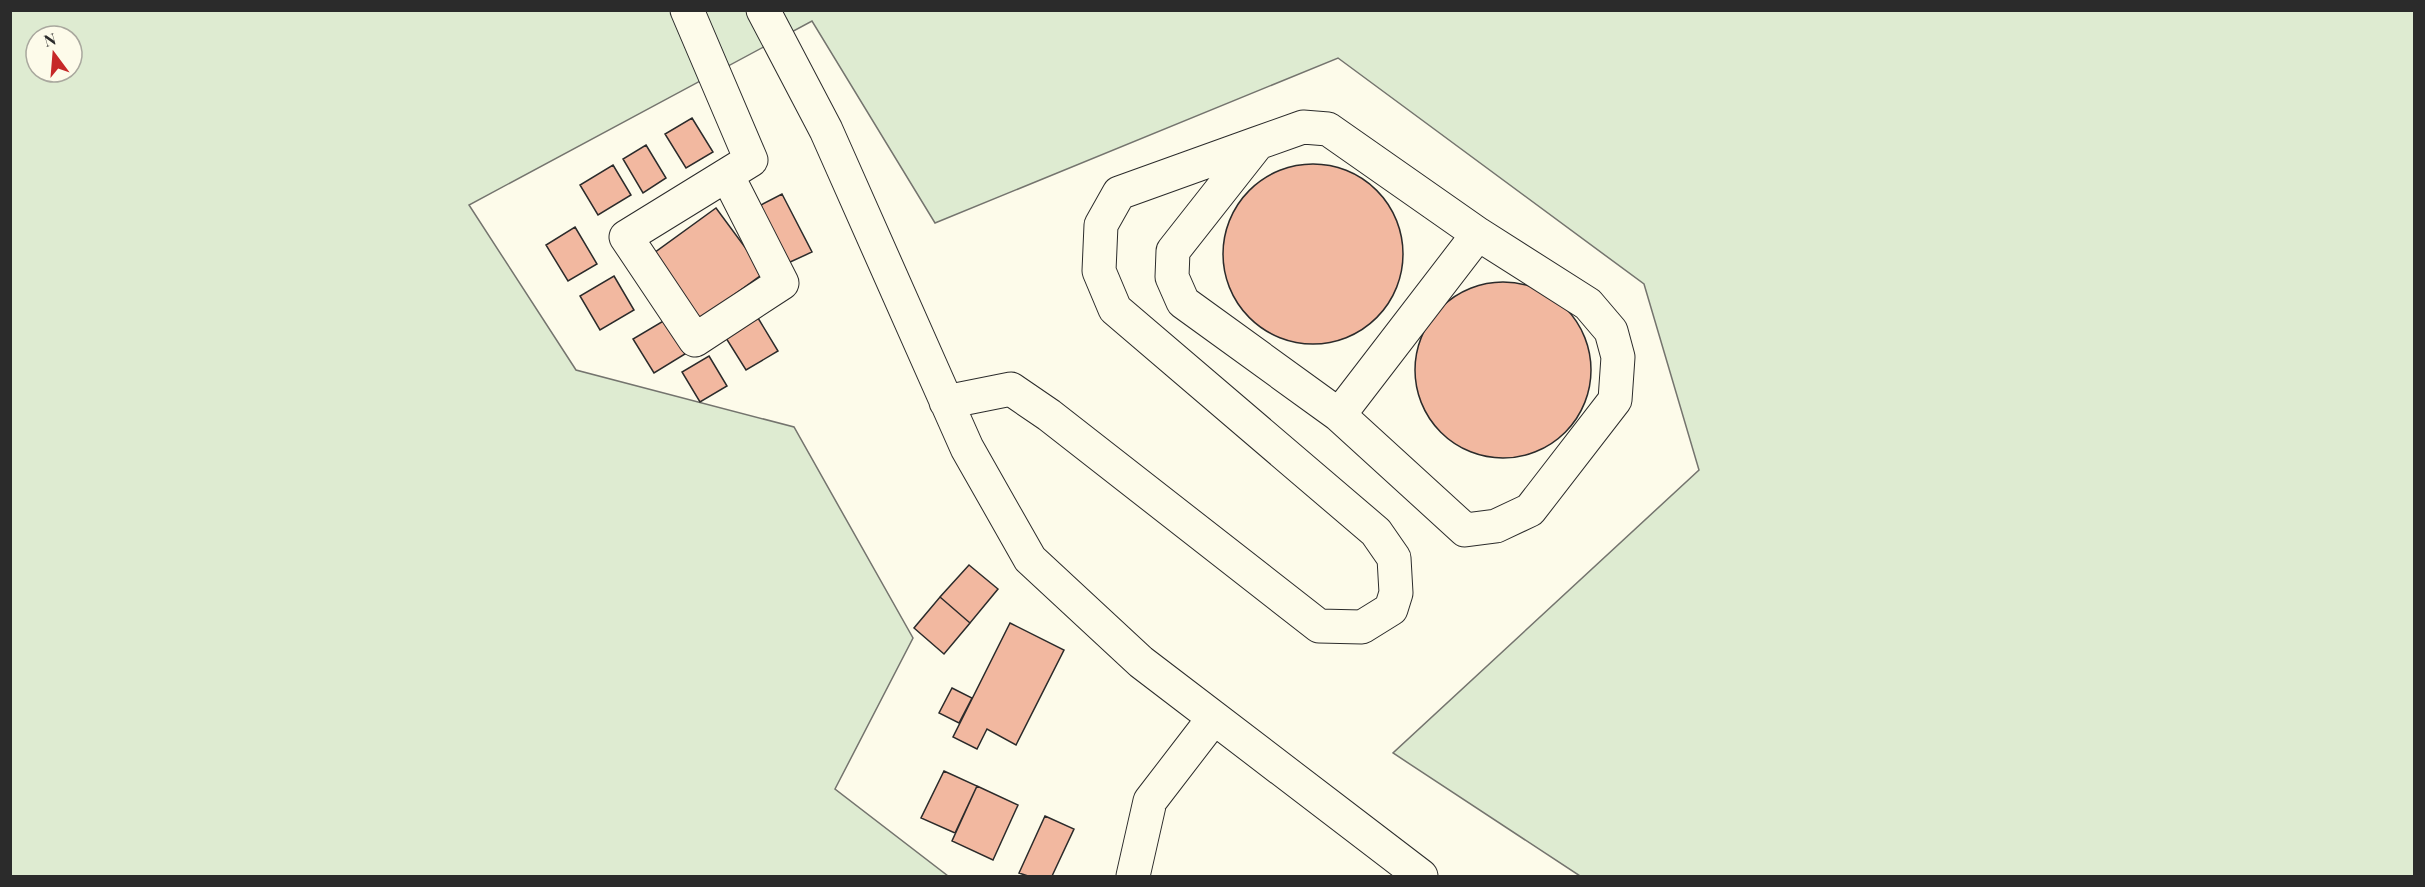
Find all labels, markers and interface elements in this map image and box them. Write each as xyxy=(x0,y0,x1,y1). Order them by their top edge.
north arrow xyxy=(24,24,84,84)
text: N xyxy=(41,27,59,51)

